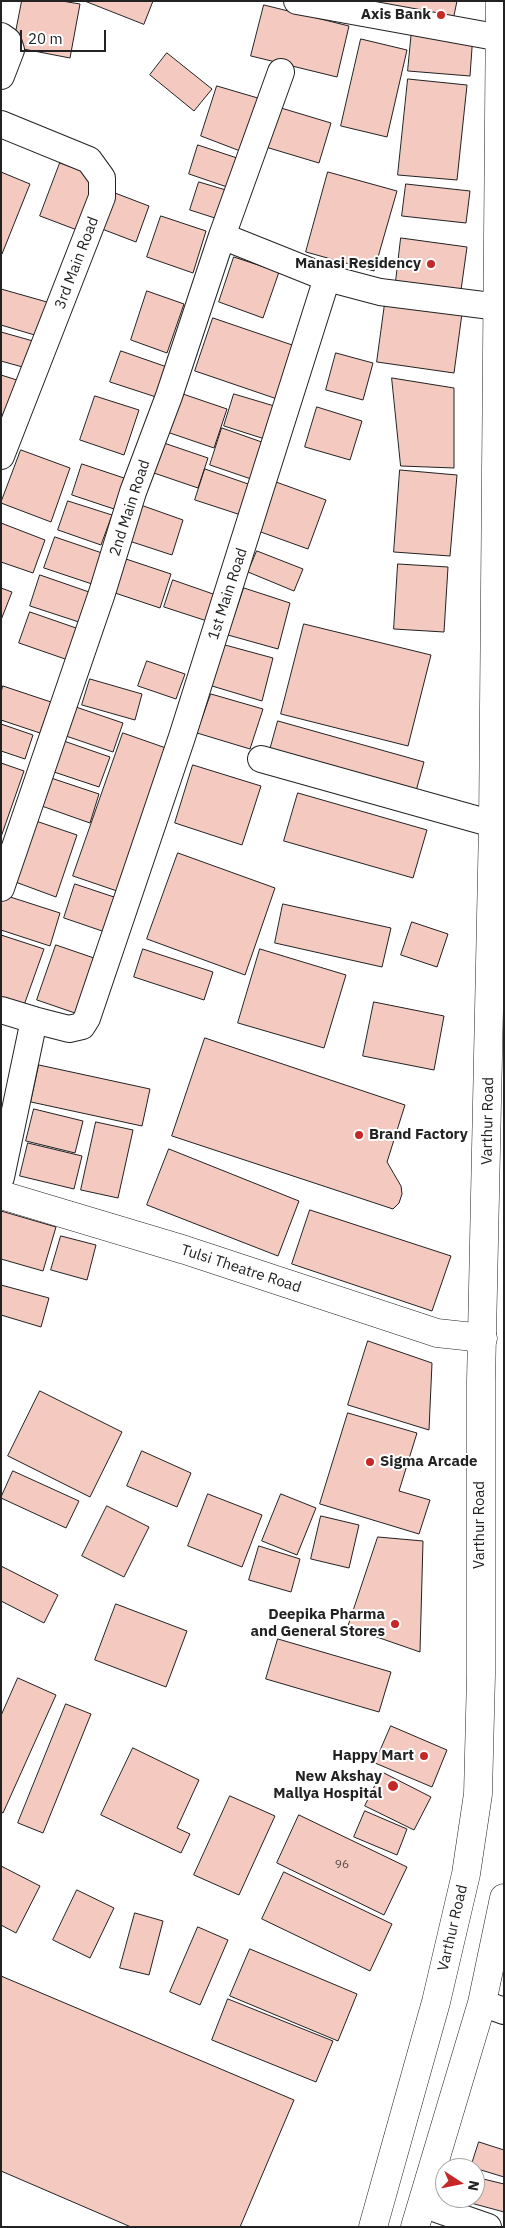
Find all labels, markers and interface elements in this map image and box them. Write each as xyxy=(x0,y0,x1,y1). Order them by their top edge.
place label: Axis Bank xyxy=(361,6,431,24)
marker: Axis Bank xyxy=(435,9,447,21)
scale bar xyxy=(22,20,109,52)
text: 20 m xyxy=(28,29,63,48)
street label: 3rd Main Road xyxy=(51,214,103,312)
place label: Manasi Residency xyxy=(295,255,421,273)
marker: Manasi Residency xyxy=(425,258,437,270)
street label: 2nd Main Road xyxy=(106,458,154,558)
street label: 1st Main Road xyxy=(205,546,251,642)
street label: Varthur Road xyxy=(478,1077,498,1165)
place label: Brand Factory xyxy=(369,1126,468,1144)
marker: Brand Factory xyxy=(353,1129,365,1141)
street label: Tulsi Theatre Road xyxy=(179,1241,303,1297)
place label: Sigma Arcade xyxy=(380,1453,478,1471)
marker: Sigma Arcade xyxy=(364,1456,376,1468)
street label: Varthur Road xyxy=(471,1481,489,1569)
place label: Deepika Pharma and General Stores xyxy=(250,1606,385,1641)
marker: Deepika Pharma and General Stores xyxy=(389,1618,401,1630)
place label: Happy Mart xyxy=(332,1747,414,1765)
marker: Happy Mart xyxy=(418,1750,430,1762)
place label: New Akshay Mallya Hospital xyxy=(273,1768,382,1803)
marker: New Akshay Mallya Hospital xyxy=(386,1779,400,1793)
house number: 96 xyxy=(335,1858,349,1872)
street label: Varthur Road xyxy=(434,1883,472,1973)
north arrow xyxy=(435,2158,485,2208)
text: N xyxy=(464,2179,484,2192)

